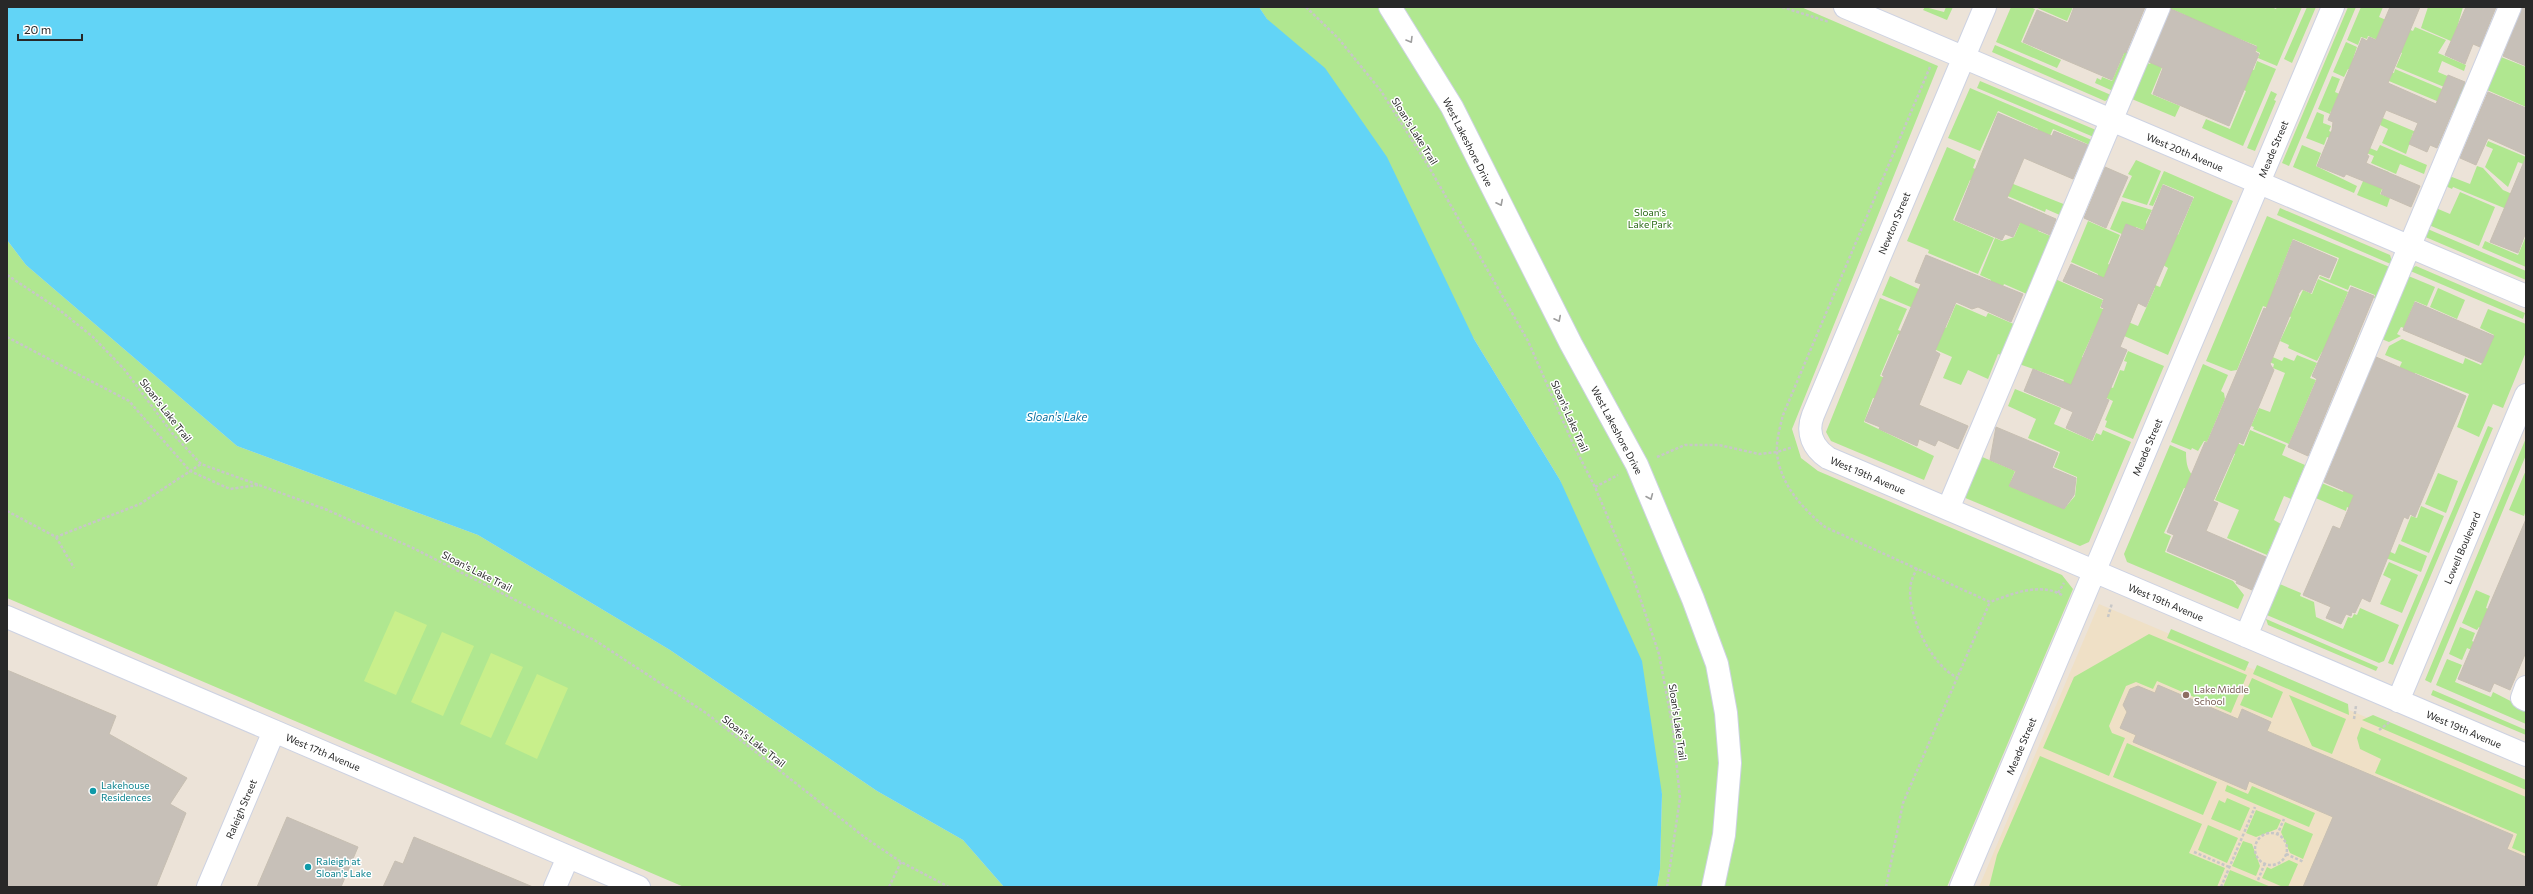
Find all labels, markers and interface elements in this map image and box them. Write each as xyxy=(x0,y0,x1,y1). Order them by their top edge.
scale bar xyxy=(18,16,82,42)
text: 20 m xyxy=(24,22,51,36)
one-way arrow xyxy=(1406,36,1413,43)
street label: Sloan's Lake Trail xyxy=(1390,95,1440,167)
street label: West Lakeshore Drive xyxy=(1440,96,1496,188)
street label: Meade Street xyxy=(2256,118,2290,180)
street label: West 20th Avenue xyxy=(2145,130,2225,174)
street label: Newton Street xyxy=(1875,190,1913,256)
one-way arrow xyxy=(1495,199,1503,206)
park label: Sloan's Lake Park xyxy=(1628,206,1673,230)
one-way arrow xyxy=(1554,315,1561,323)
street label: Sloan's Lake Trail xyxy=(138,376,194,444)
street label: Sloan's Lake Trail xyxy=(1549,378,1591,454)
street label: West Lakeshore Drive xyxy=(1589,384,1645,476)
water label: Sloan's Lake xyxy=(1027,410,1088,423)
street label: Meade Street xyxy=(2130,416,2164,478)
street label: West 19th Avenue xyxy=(1828,454,1908,496)
one-way arrow xyxy=(1646,493,1654,500)
street label: Lowell Boulevard xyxy=(2441,510,2483,586)
street label: Sloan's Lake Trail xyxy=(440,548,514,594)
street label: West 19th Avenue xyxy=(2126,581,2206,623)
street label: Sloan's Lake Trail xyxy=(1667,683,1689,761)
place label: Lake Middle School xyxy=(2194,683,2249,707)
marker: Lake Middle School xyxy=(2181,690,2191,700)
street label: West 19th Avenue xyxy=(2424,708,2504,750)
street label: Sloan's Lake Trail xyxy=(720,713,788,769)
street label: Meade Street xyxy=(2004,715,2038,777)
street label: West 17th Avenue xyxy=(284,731,362,773)
street label: Raleigh Street xyxy=(223,777,259,841)
place label: Lakehouse Residences xyxy=(101,779,152,803)
marker: Lakehouse Residences xyxy=(88,786,98,796)
place label: Raleigh at Sloan's Lake xyxy=(316,855,371,879)
marker: Raleigh at Sloan's Lake xyxy=(303,862,313,872)

